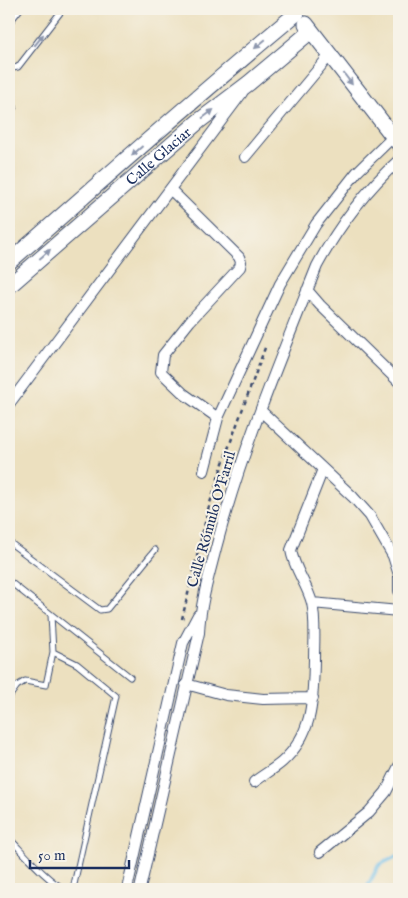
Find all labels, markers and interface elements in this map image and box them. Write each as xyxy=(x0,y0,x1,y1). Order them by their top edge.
one-way arrow xyxy=(34,33,44,47)
one-way arrow xyxy=(253,39,266,50)
one-way arrow xyxy=(343,72,354,85)
one-way arrow xyxy=(201,108,214,119)
street label: Calle Glaciar xyxy=(122,123,196,190)
one-way arrow xyxy=(130,145,143,156)
one-way arrow xyxy=(39,248,51,260)
street label: Calle Rómulo O'Farril xyxy=(183,448,240,590)
scale bar xyxy=(30,838,129,870)
text: 50 m xyxy=(38,846,66,865)

